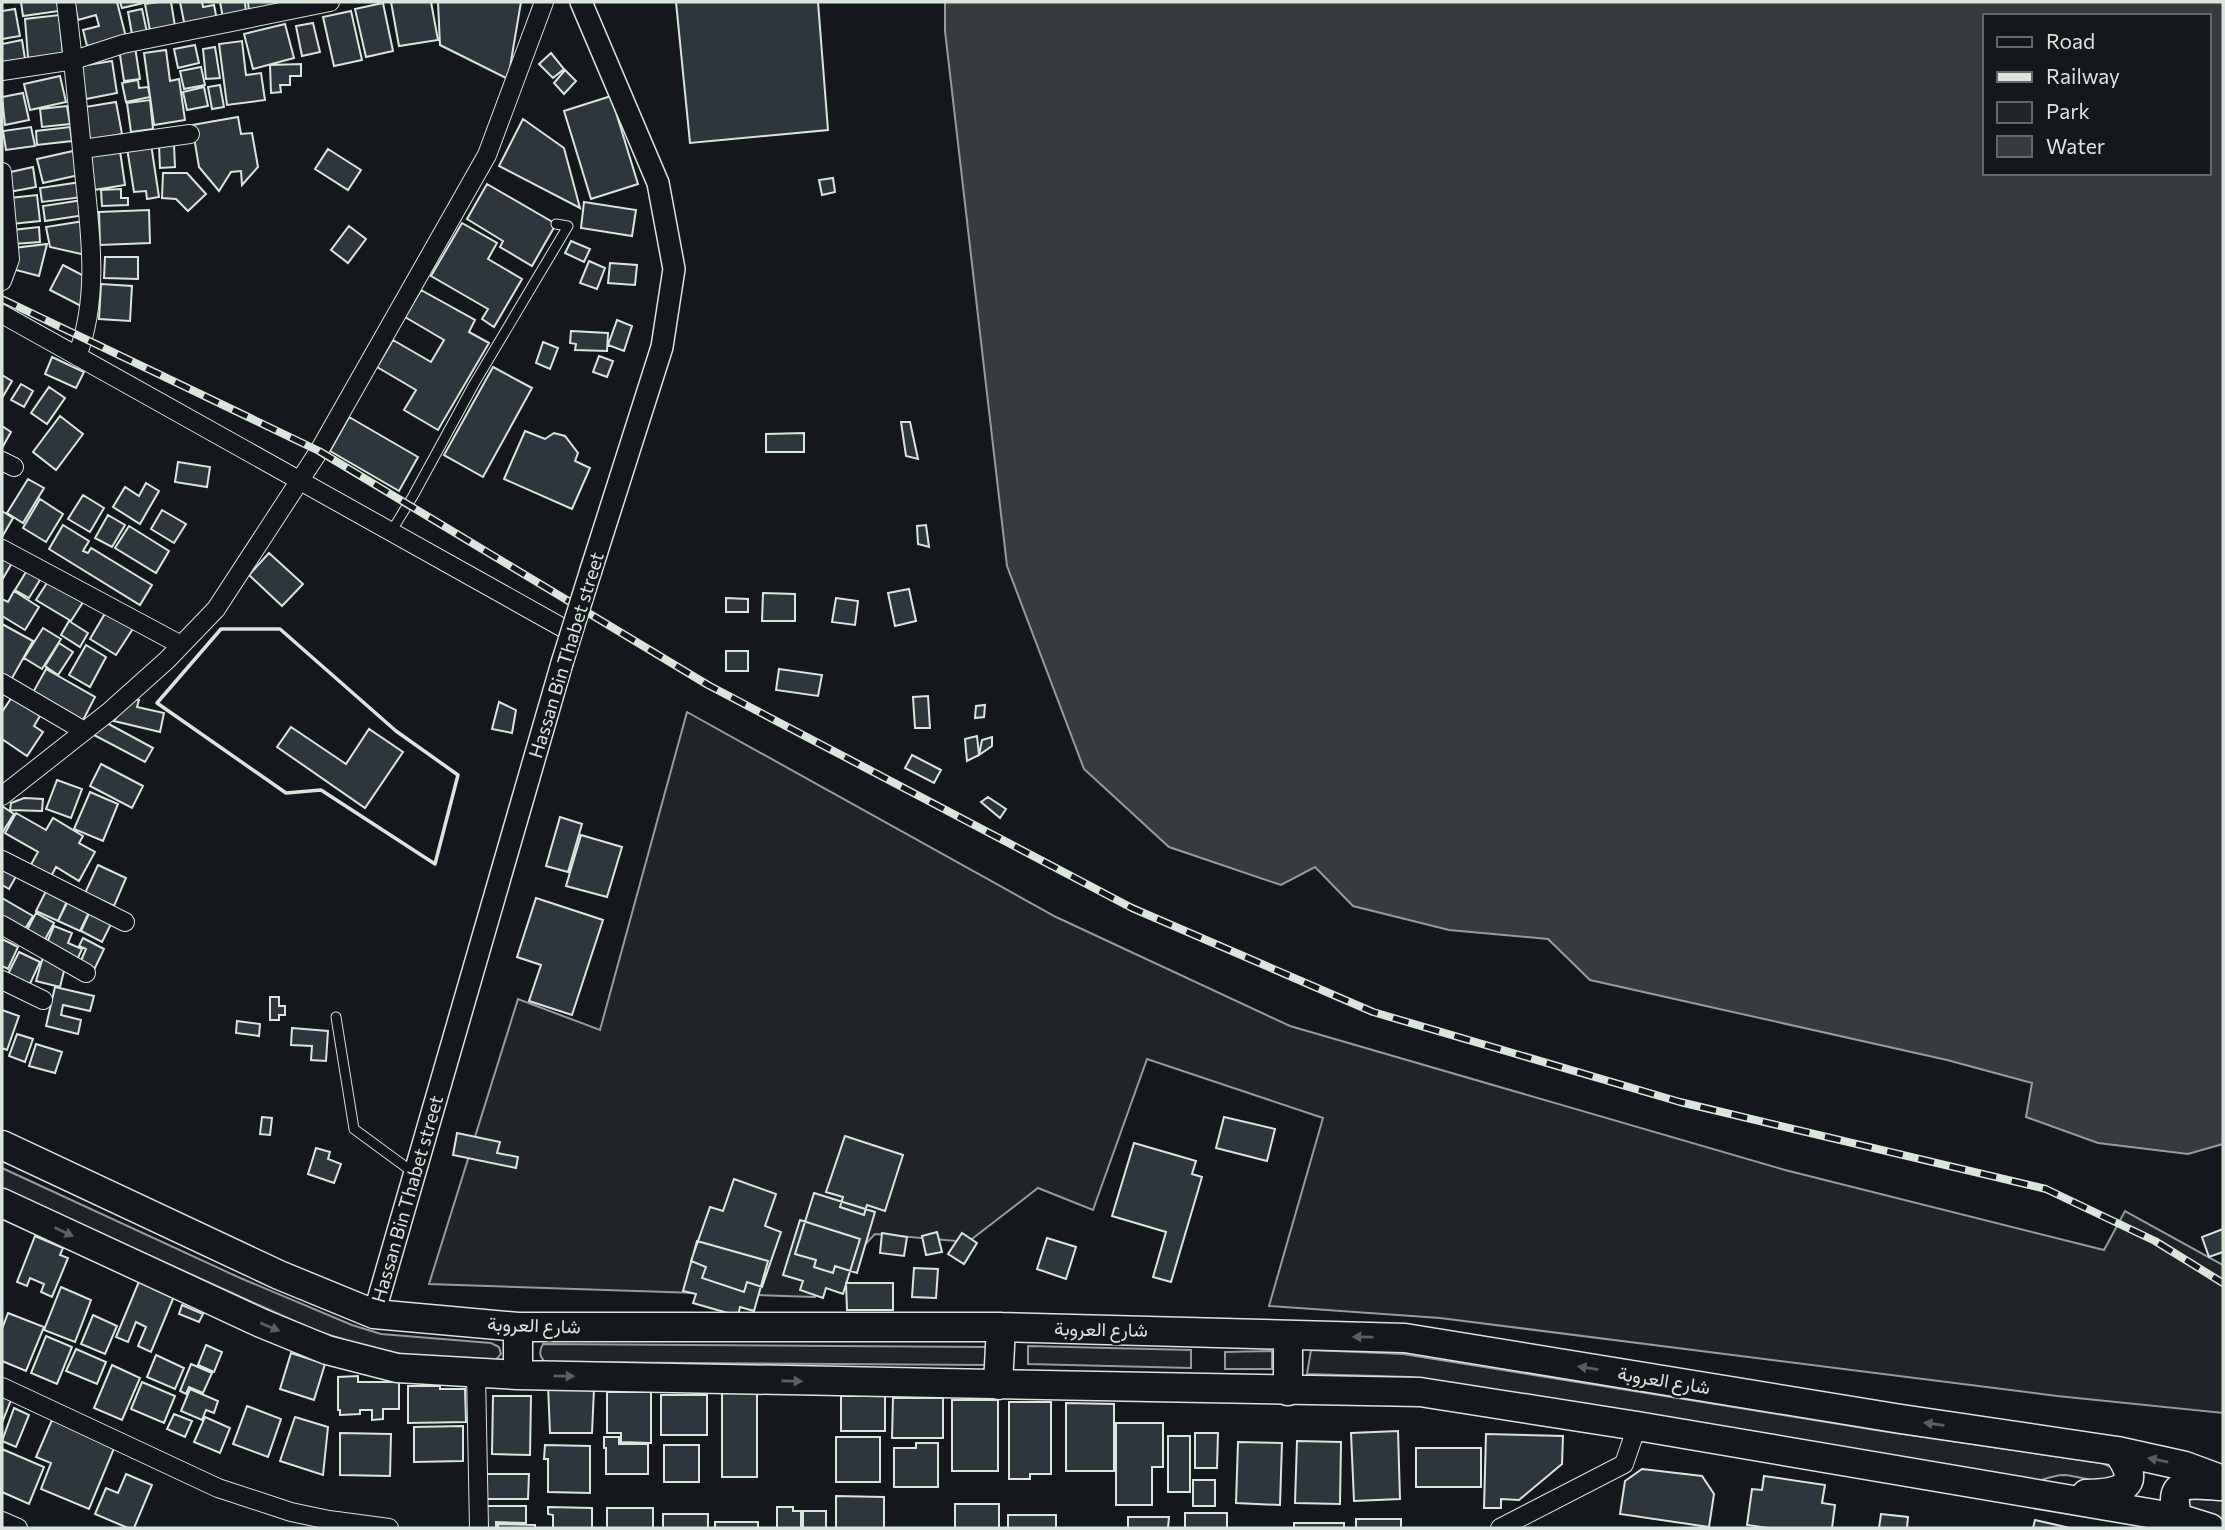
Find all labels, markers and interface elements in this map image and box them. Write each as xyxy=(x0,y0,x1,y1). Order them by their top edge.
legend xyxy=(1983,14,2211,175)
text: Road xyxy=(2046,28,2095,53)
text: Railway xyxy=(2046,63,2120,88)
text: Park xyxy=(2046,98,2090,123)
text: Water xyxy=(2046,133,2105,158)
street label: Hassan Bin Thabet street xyxy=(523,549,608,761)
street label: Hassan Bin Thabet street xyxy=(366,1092,447,1305)
one-way arrow xyxy=(54,1226,74,1237)
street label: شارع العروبة xyxy=(487,1311,581,1340)
street label: شارع العروبة xyxy=(1054,1316,1148,1343)
one-way arrow xyxy=(260,1321,281,1332)
one-way arrow xyxy=(1352,1331,1374,1343)
street label: شارع العروبة xyxy=(1616,1361,1712,1400)
one-way arrow xyxy=(1577,1362,1599,1373)
one-way arrow xyxy=(554,1370,576,1382)
one-way arrow xyxy=(781,1375,803,1386)
one-way arrow xyxy=(1923,1418,1945,1429)
one-way arrow xyxy=(2147,1454,2169,1465)

